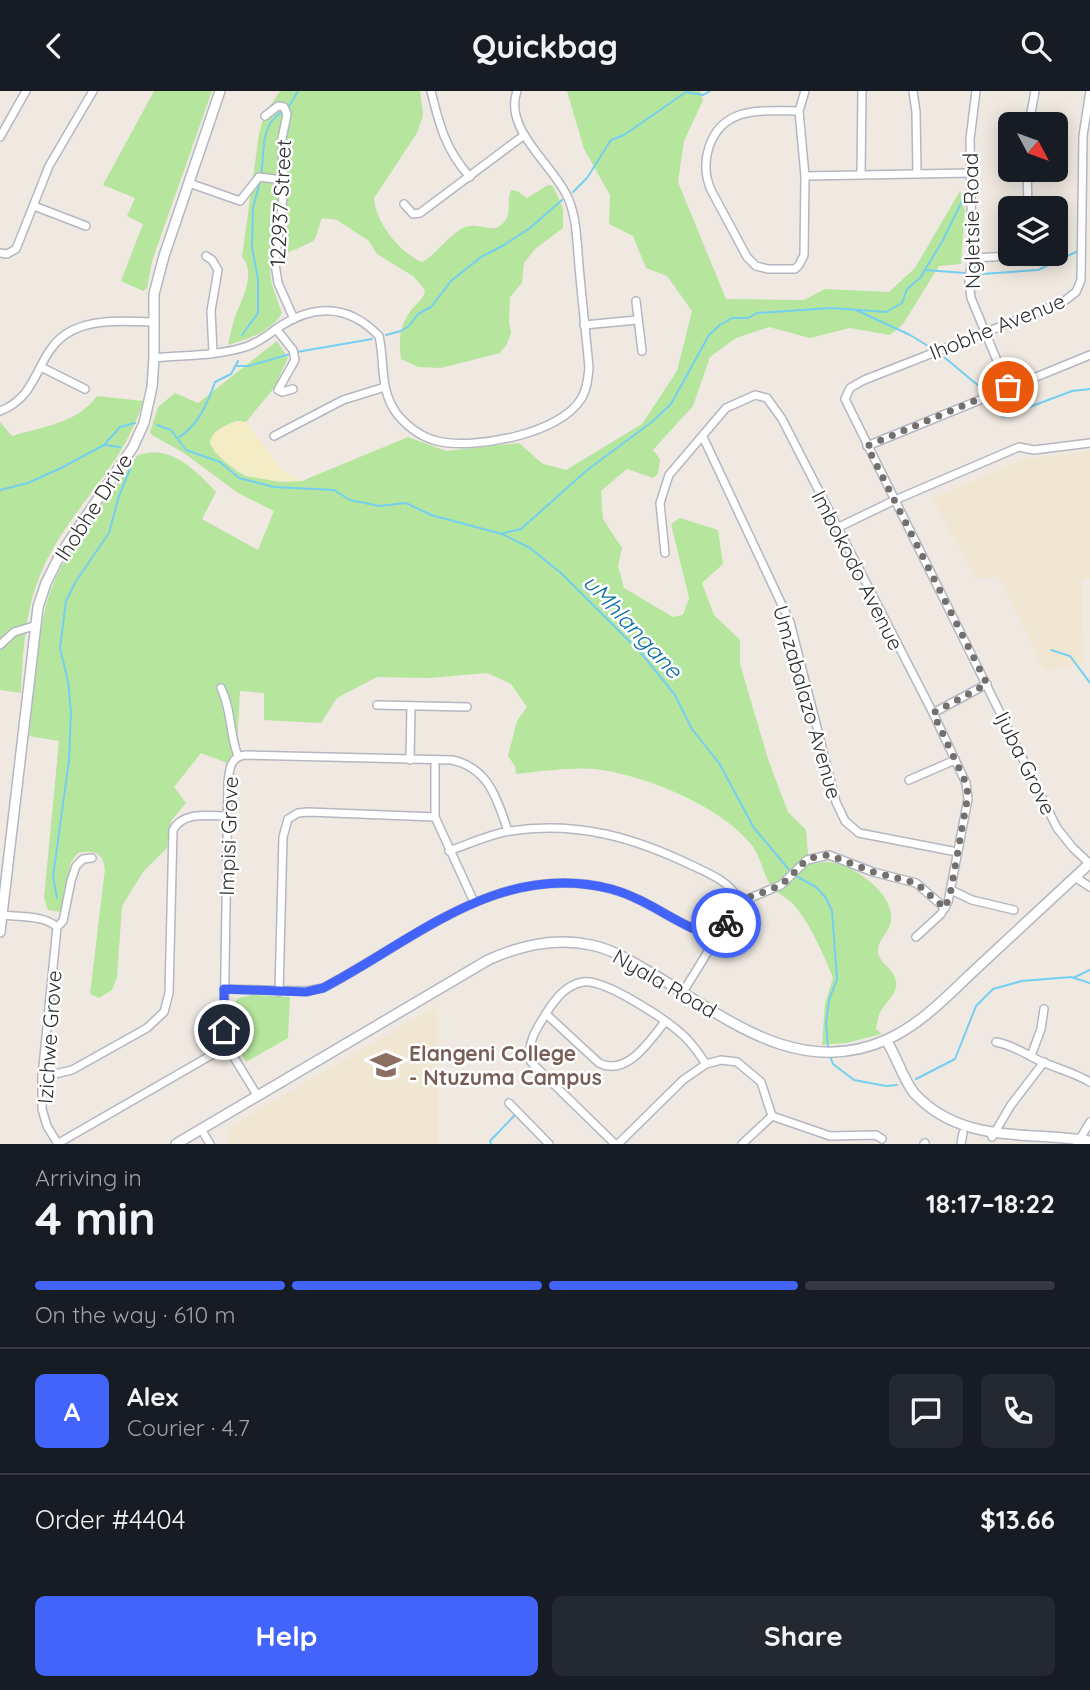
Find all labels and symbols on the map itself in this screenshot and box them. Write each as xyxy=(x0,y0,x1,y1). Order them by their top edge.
north arrow xyxy=(998,112,1068,182)
street label: 122937 Street xyxy=(264,139,296,267)
street label: Ngletsie Road xyxy=(957,153,985,289)
street label: Ihobhe Avenue xyxy=(925,287,1069,365)
pin xyxy=(978,357,1038,417)
street label: Ihobhe Drive xyxy=(49,448,137,566)
street label: Imbokodo Avenue xyxy=(806,486,910,654)
water label: uMhlangane xyxy=(577,568,689,685)
street label: Umzabalazo Avenue xyxy=(768,602,848,802)
street label: Ijuba Grove xyxy=(990,707,1062,819)
street label: Impisi Grove xyxy=(213,776,243,896)
courier xyxy=(691,888,761,958)
street label: Nyala Road xyxy=(609,943,721,1023)
street label: Izichwe Grove xyxy=(31,969,67,1105)
pin xyxy=(194,1000,254,1060)
place label: Elangeni College - Ntuzuma Campus xyxy=(409,1040,602,1090)
school or university icon: Elangeni College - Ntuzuma Campus xyxy=(369,1048,403,1082)

